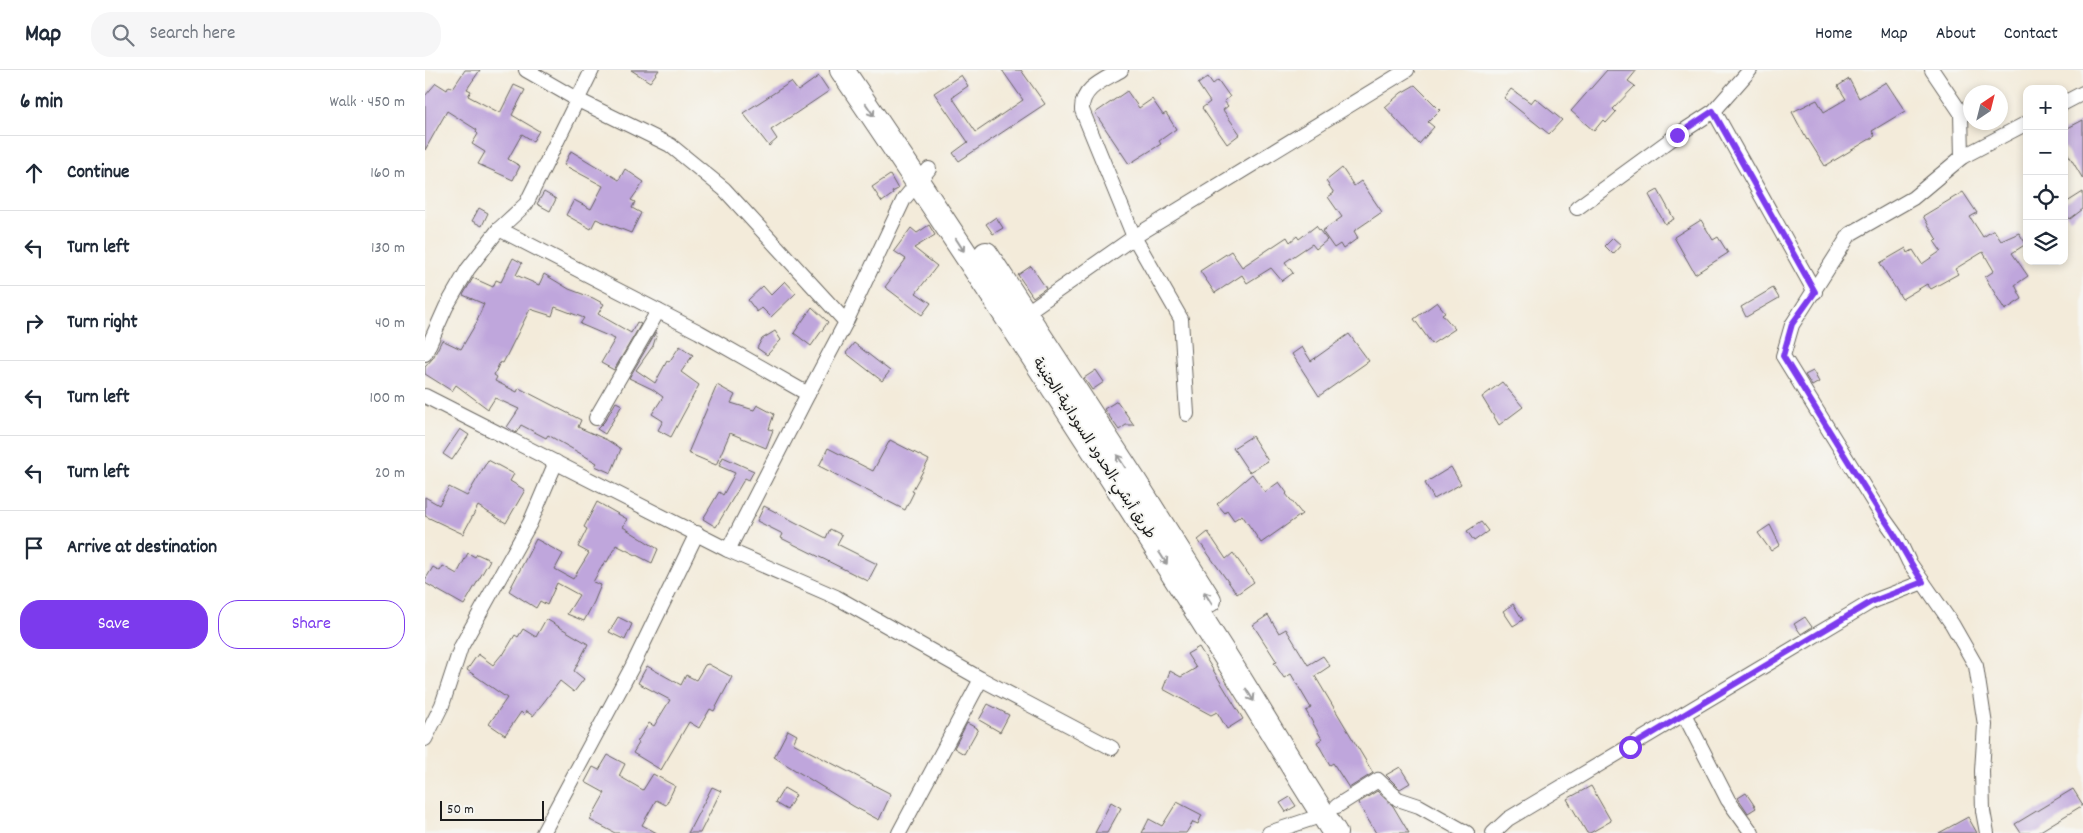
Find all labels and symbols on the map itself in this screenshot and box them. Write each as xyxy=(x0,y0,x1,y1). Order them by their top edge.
north arrow xyxy=(1963,85,2008,130)
one-way arrow xyxy=(865,103,875,117)
route end xyxy=(1666,124,1689,147)
one-way arrow xyxy=(955,238,965,252)
street label: طريق أبشي-الحدود السودانية-الجنينة xyxy=(1026,354,1160,544)
one-way arrow xyxy=(1116,454,1126,468)
one-way arrow xyxy=(1157,551,1168,565)
one-way arrow xyxy=(1202,591,1213,605)
one-way arrow xyxy=(1245,688,1255,702)
route start xyxy=(1619,736,1642,759)
scale bar xyxy=(440,798,544,821)

